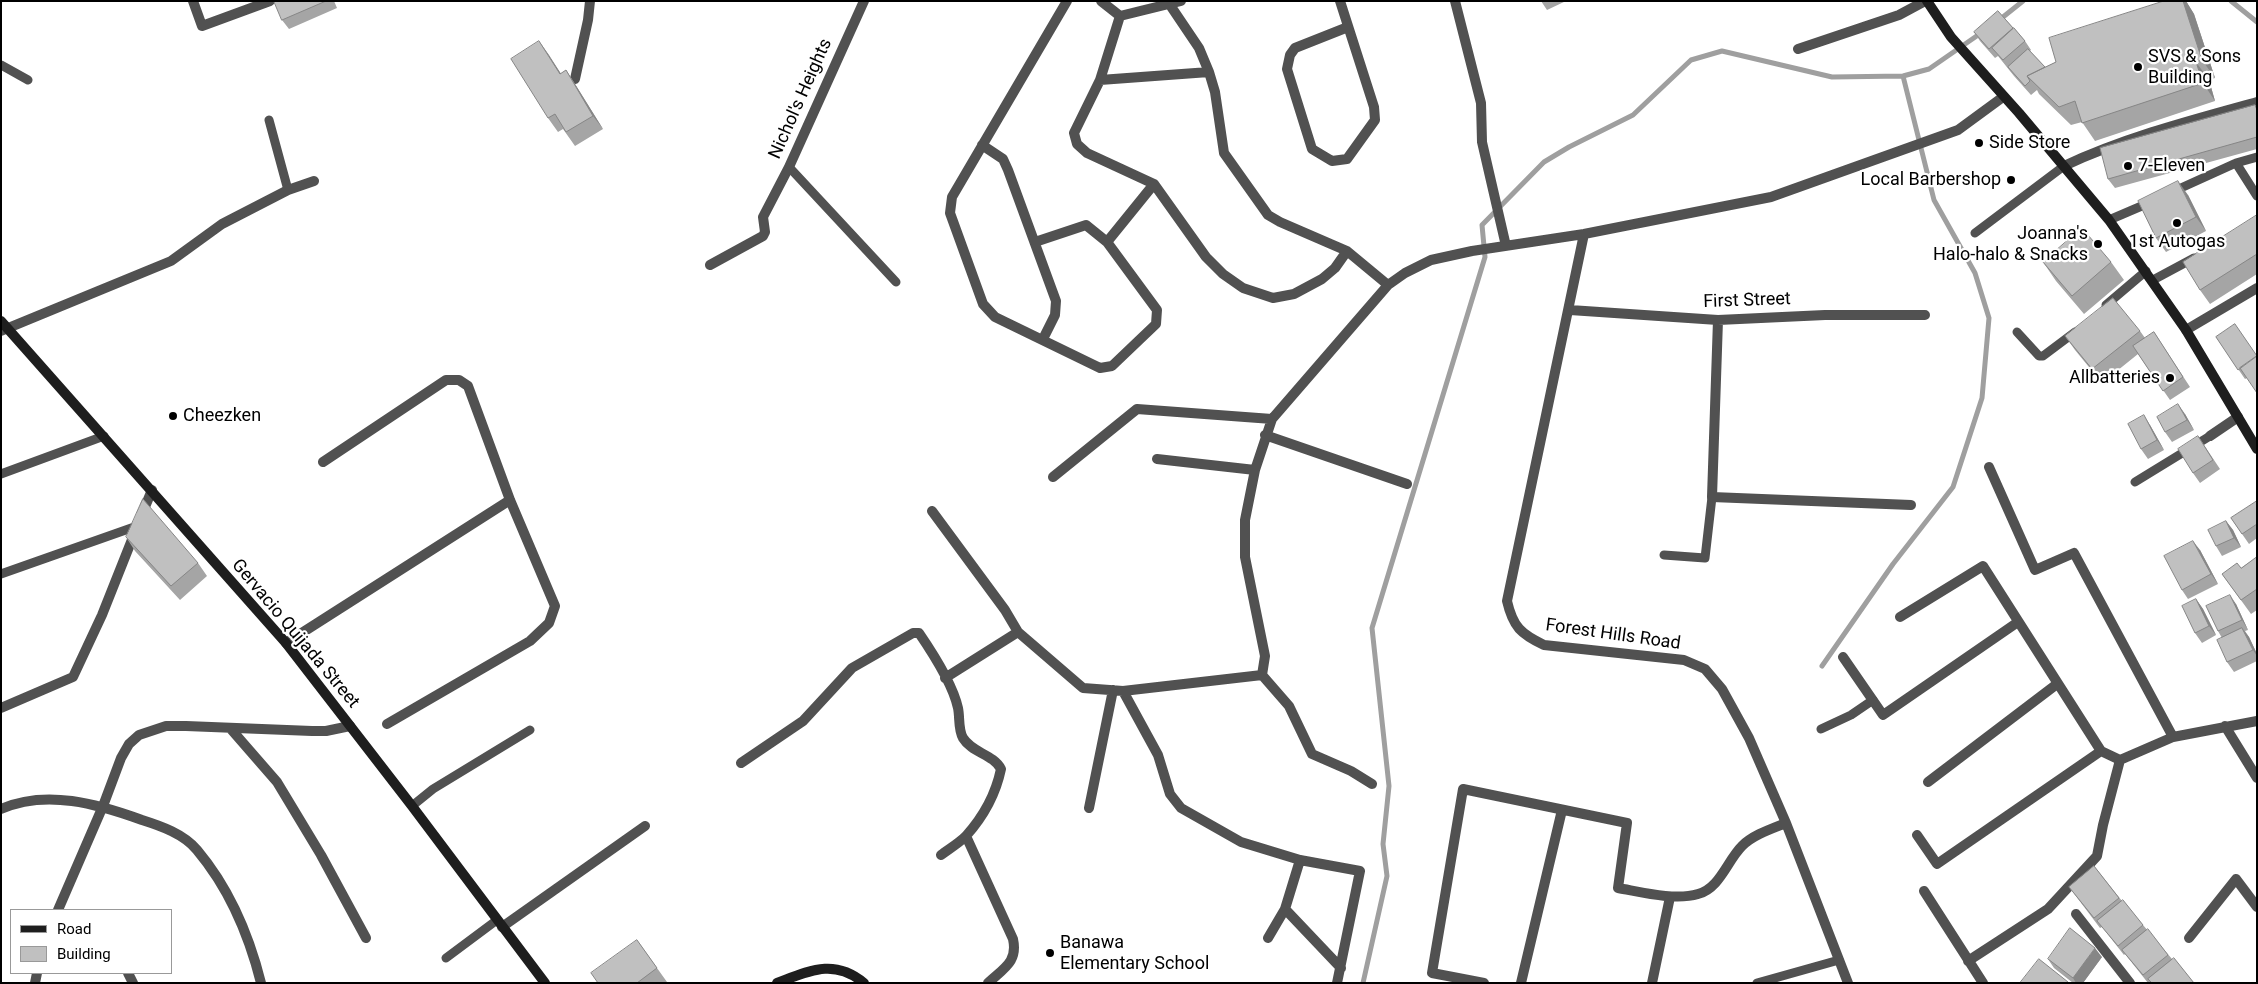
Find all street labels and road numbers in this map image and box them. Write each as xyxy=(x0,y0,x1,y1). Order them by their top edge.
street label: Nichol's Heights xyxy=(765,36,837,162)
street label: First Street xyxy=(1703,289,1791,313)
street label: Gervacio Quijada Street xyxy=(226,555,364,713)
street label: Forest Hills Road xyxy=(1544,615,1682,655)

